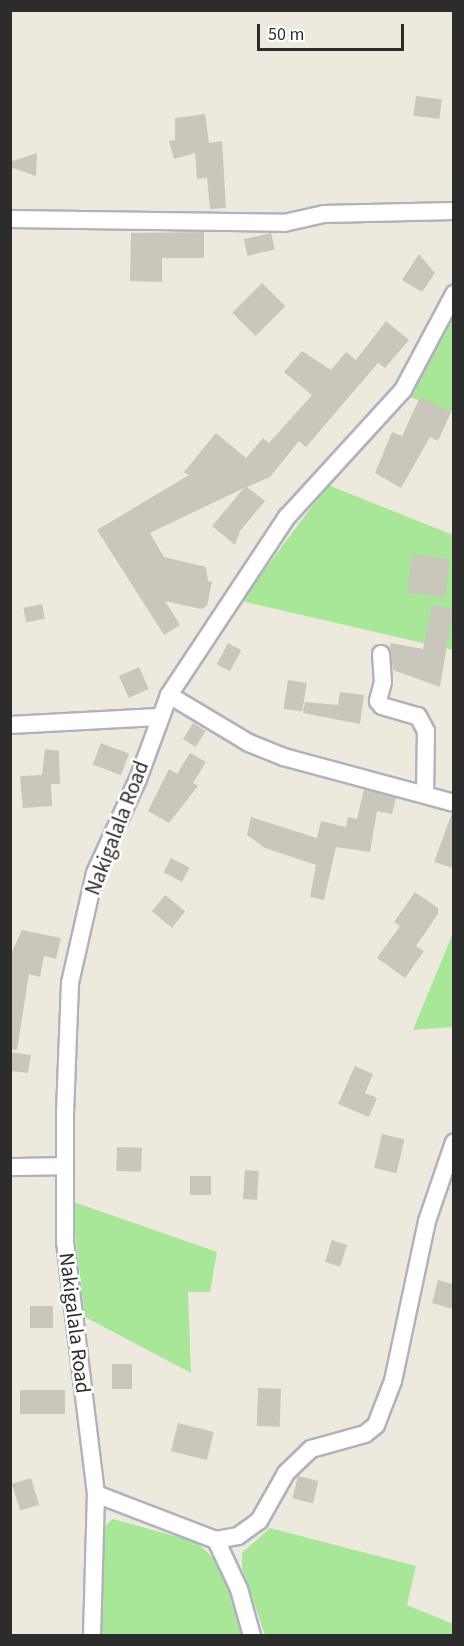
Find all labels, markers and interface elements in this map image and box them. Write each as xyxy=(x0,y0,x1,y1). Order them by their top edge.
scale bar xyxy=(260,12,407,50)
text: 50 m xyxy=(268,22,304,47)
street label: Nakigalala Road xyxy=(80,757,154,899)
street label: Nakigalala Road xyxy=(54,1251,96,1395)

